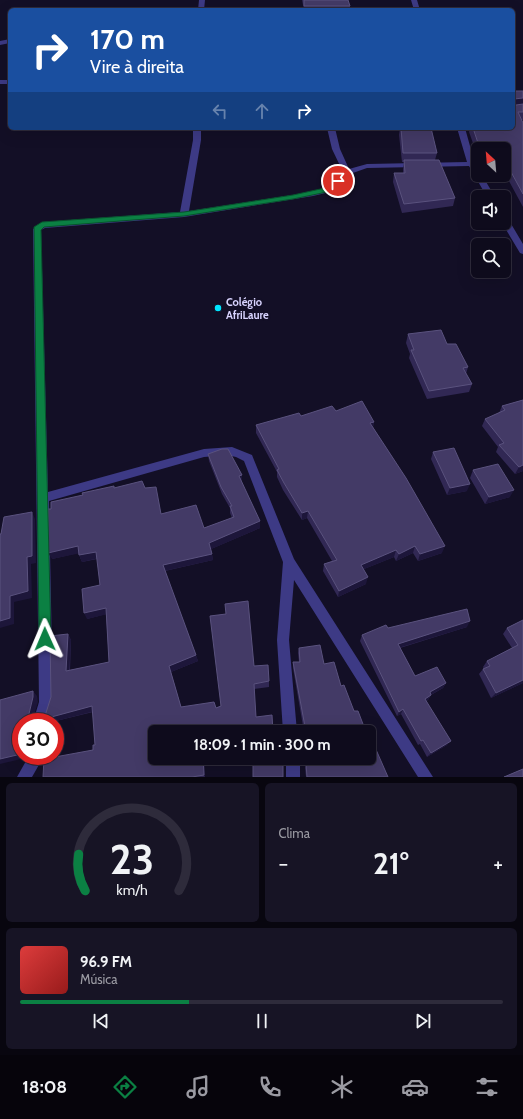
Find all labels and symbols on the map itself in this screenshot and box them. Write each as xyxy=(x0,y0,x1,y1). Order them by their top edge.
north arrow xyxy=(471,142,511,182)
pin xyxy=(321,164,355,198)
place label: Colégio AfriLaure xyxy=(226,295,269,322)
marker: Colégio AfriLaure xyxy=(213,303,223,313)
position arrow xyxy=(24,618,66,660)
speed limit sign: 30 xyxy=(12,713,64,765)

